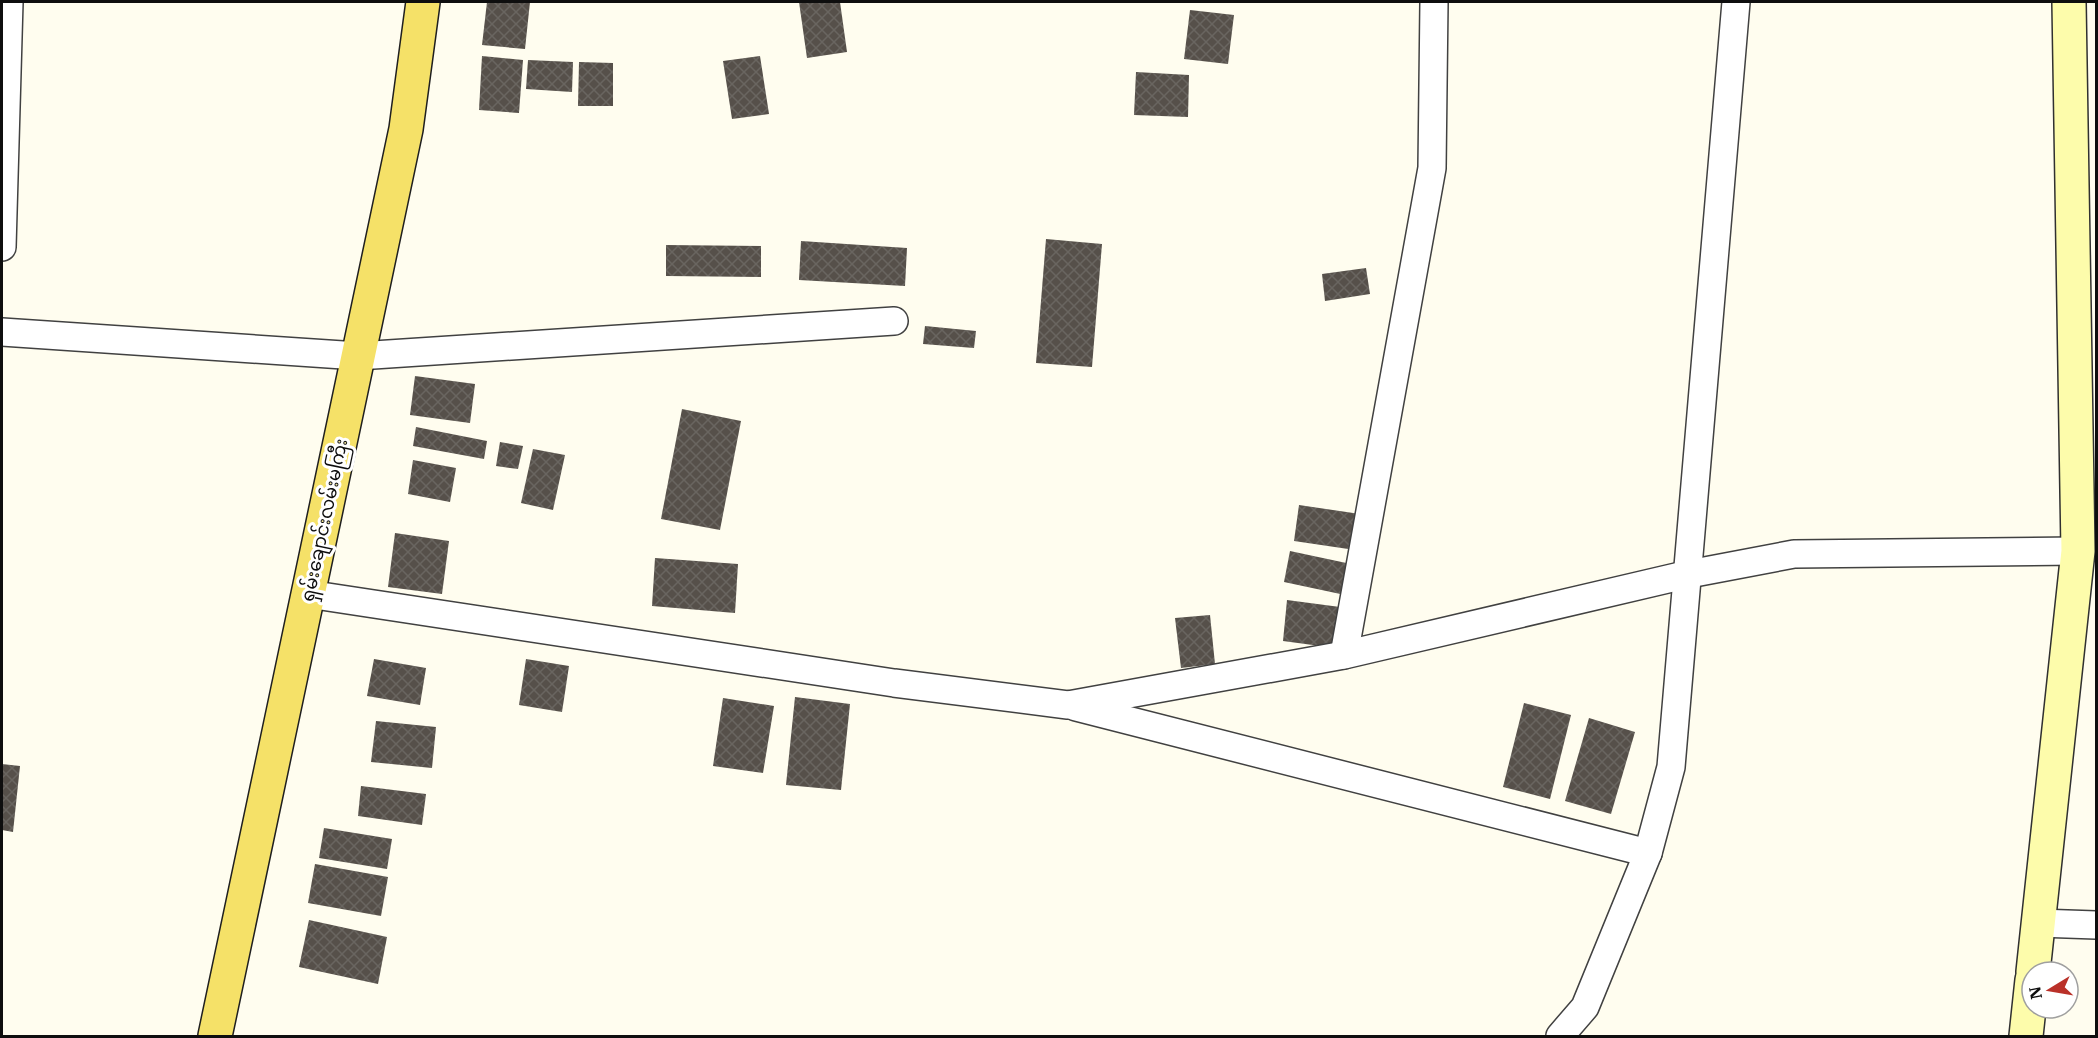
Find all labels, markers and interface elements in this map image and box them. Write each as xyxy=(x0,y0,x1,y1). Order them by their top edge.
street label: ရှမ်းချောင်းလမ်းမကြီး xyxy=(294,436,356,604)
north arrow xyxy=(2020,960,2080,1020)
text: N xyxy=(2024,985,2046,1001)

